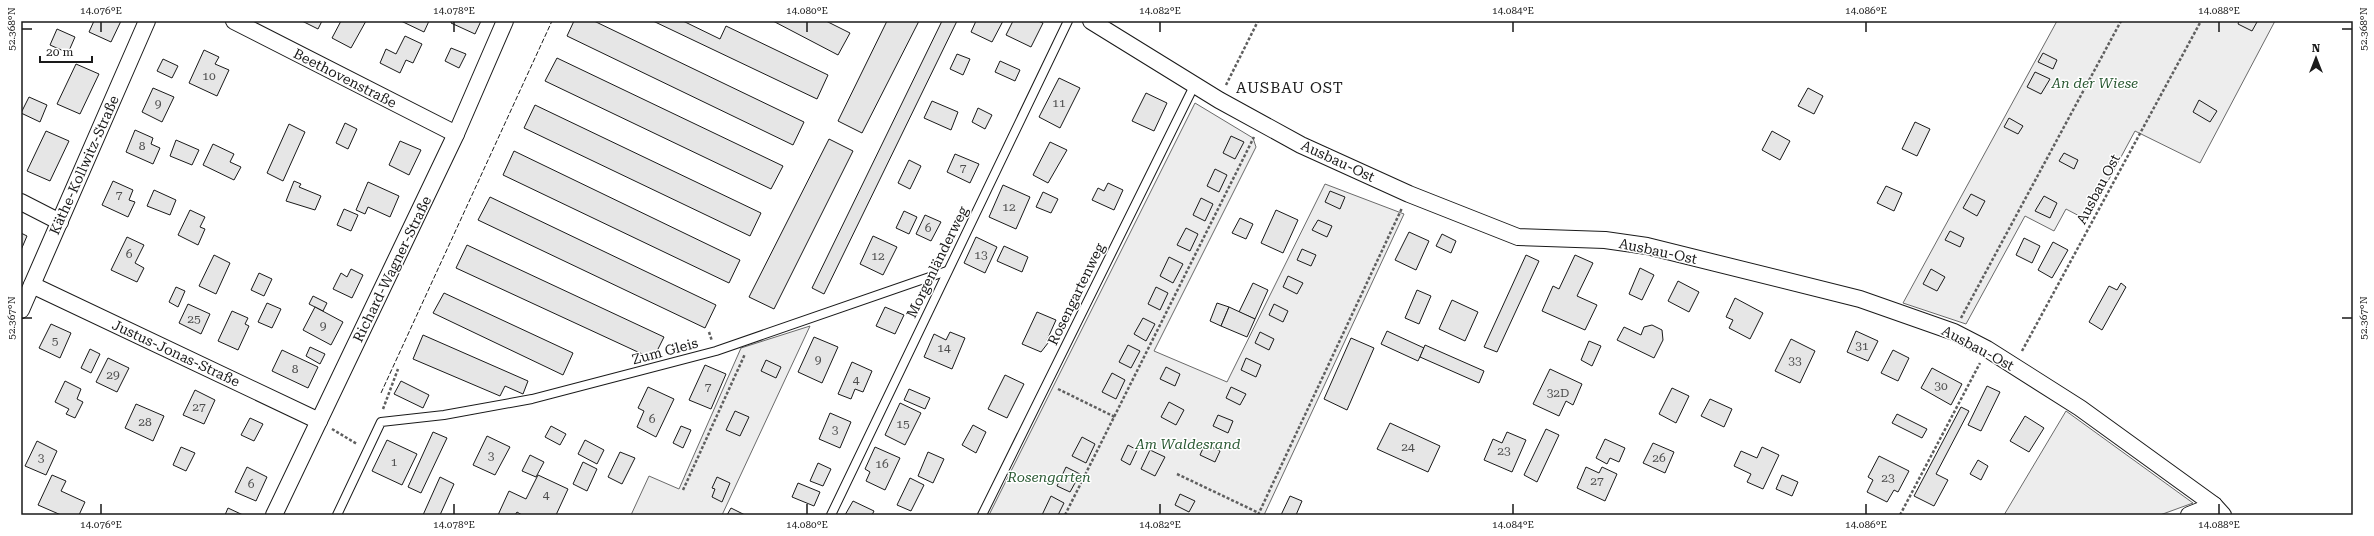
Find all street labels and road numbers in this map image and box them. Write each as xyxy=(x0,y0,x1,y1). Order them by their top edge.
street label: Beethovenstraße xyxy=(291,45,399,111)
street label: Käthe-Kollwitz-Straße xyxy=(46,93,122,237)
street label: Ausbau-Ost xyxy=(1299,137,1377,185)
street label: Ausbau Ost xyxy=(2073,151,2123,227)
street label: Richard-Wagner-Straße xyxy=(350,193,434,345)
street label: Morgenländerweg xyxy=(903,204,971,320)
street label: Ausbau-Ost xyxy=(1618,235,1698,267)
street label: Rosengartenweg xyxy=(1044,240,1108,347)
street label: Justus-Jonas-Straße xyxy=(110,316,243,390)
street label: Ausbau-Ost xyxy=(1939,322,2017,374)
street label: Zum Gleis xyxy=(630,334,700,367)

